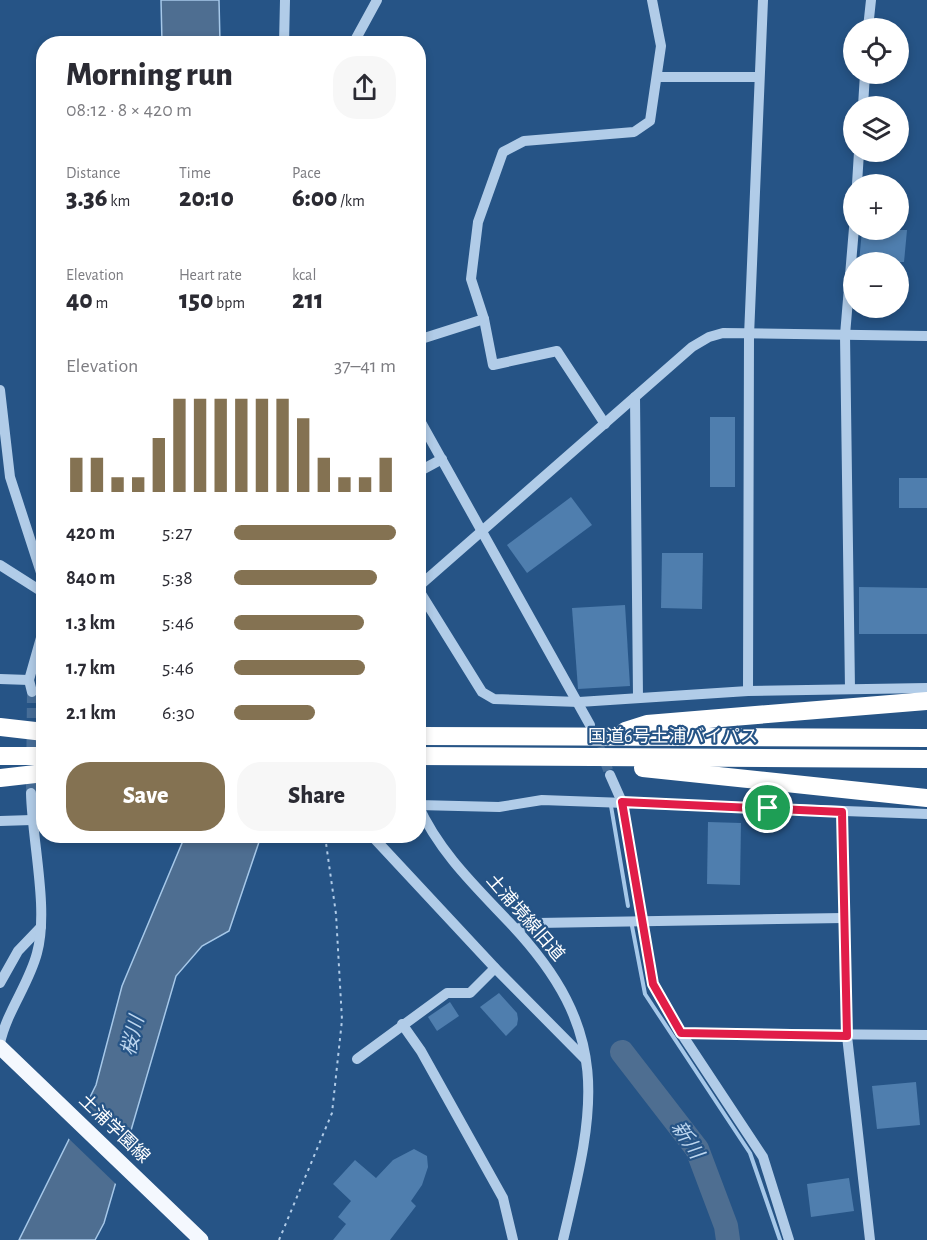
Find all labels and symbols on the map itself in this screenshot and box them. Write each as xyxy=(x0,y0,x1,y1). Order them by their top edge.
street label: 国道6号土浦バイパス xyxy=(588,726,758,746)
pin xyxy=(742,782,793,833)
street label: 土浦境線旧道 xyxy=(483,870,569,965)
water label: 桜川 xyxy=(117,1012,148,1058)
street label: 土浦学園線 xyxy=(75,1090,154,1167)
water label: 新川 xyxy=(668,1117,708,1164)

